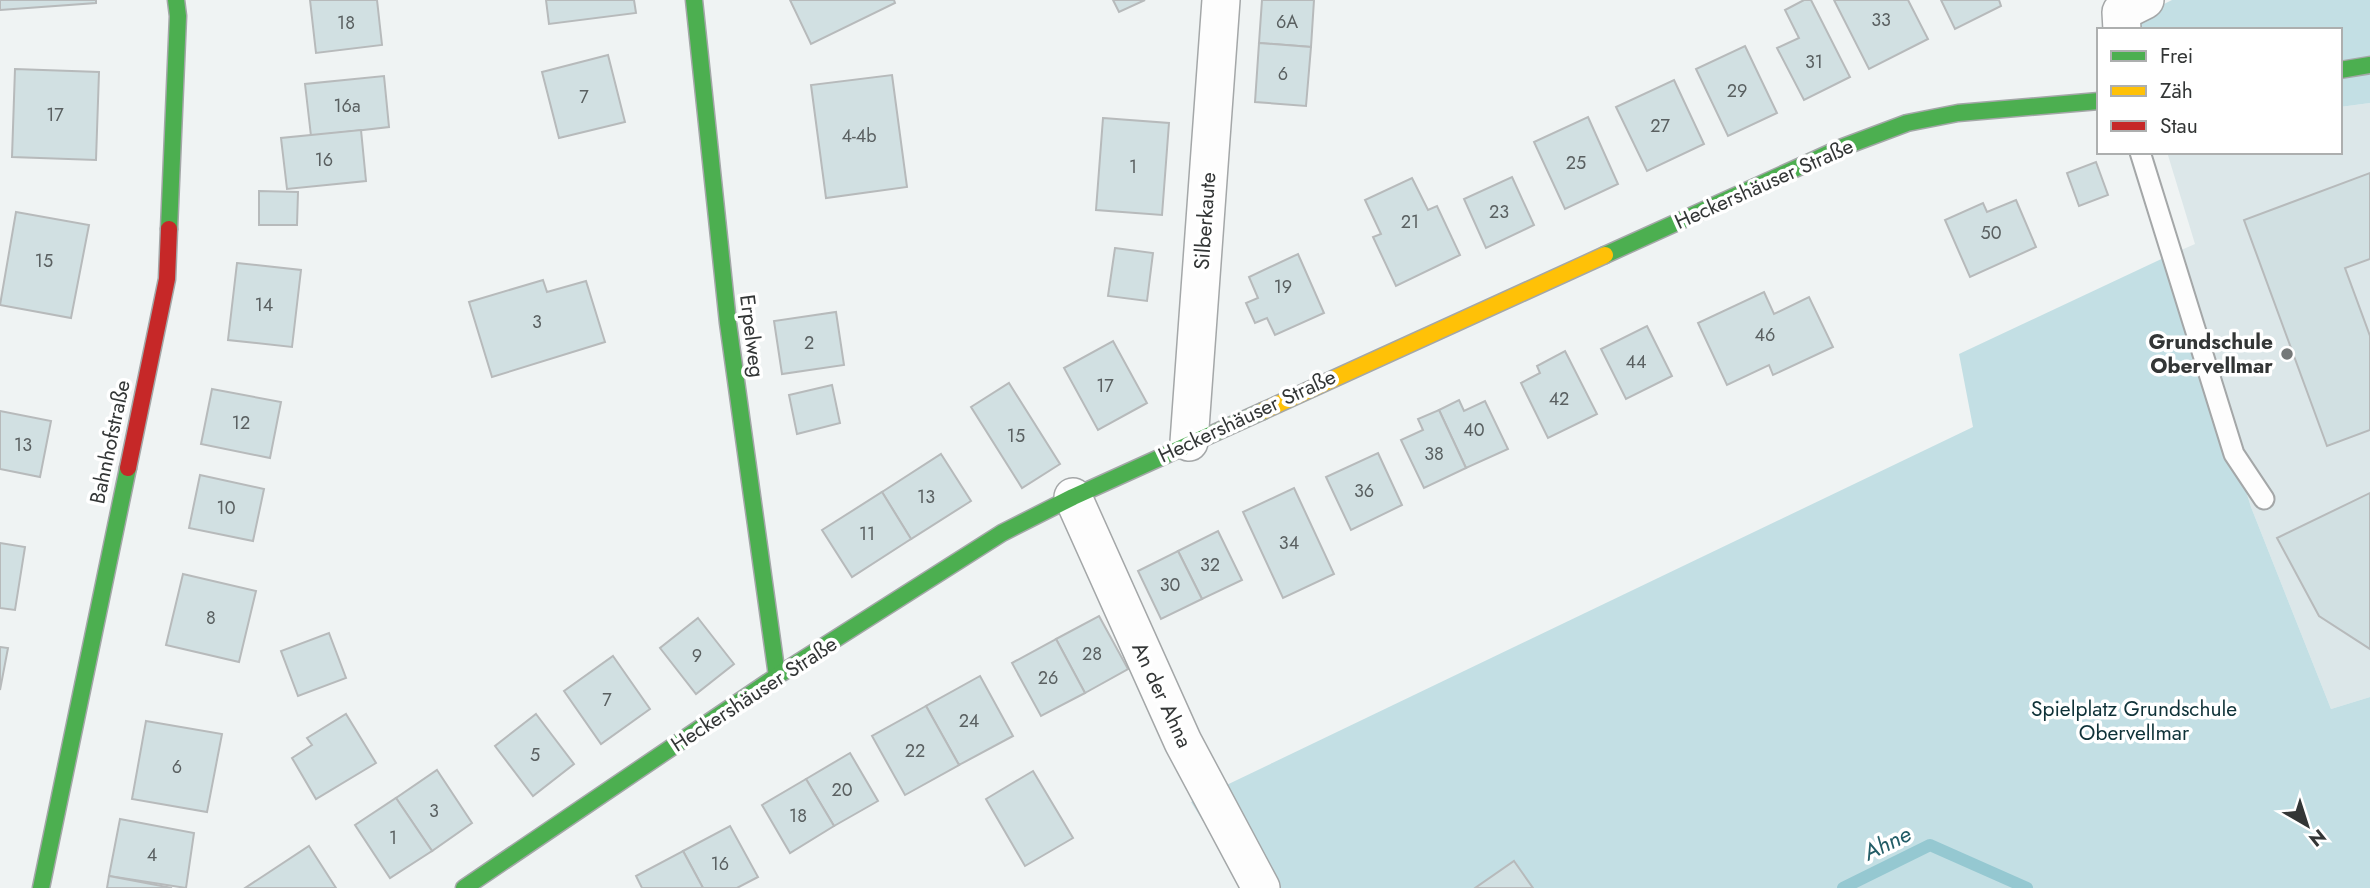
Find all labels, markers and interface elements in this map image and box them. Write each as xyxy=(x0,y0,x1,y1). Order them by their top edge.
house number: 33 xyxy=(1871,7,1891,33)
house number: 6A xyxy=(1276,9,1298,35)
house number: 18 xyxy=(337,10,355,36)
legend xyxy=(2097,28,2342,154)
text: Frei xyxy=(2160,41,2193,71)
house number: 31 xyxy=(1805,49,1823,75)
house number: 6 xyxy=(1278,61,1288,87)
text: Zäh xyxy=(2160,76,2193,106)
house number: 29 xyxy=(1727,78,1747,104)
house number: 7 xyxy=(579,84,589,110)
house number: 16a xyxy=(333,93,361,119)
house number: 17 xyxy=(46,102,64,128)
text: Stau xyxy=(2160,111,2198,141)
house number: 27 xyxy=(1650,113,1670,139)
house number: 4-4b xyxy=(841,123,877,149)
street label: Heckershäuser Straße xyxy=(1670,131,1858,237)
house number: 16 xyxy=(315,147,333,173)
house number: 25 xyxy=(1566,150,1586,176)
house number: 1 xyxy=(1129,154,1137,180)
street label: Silberkaute xyxy=(1187,171,1223,271)
house number: 23 xyxy=(1489,199,1509,225)
house number: 21 xyxy=(1401,209,1419,235)
house number: 50 xyxy=(1981,220,2002,246)
house number: 15 xyxy=(35,248,53,274)
house number: 19 xyxy=(1274,274,1292,300)
house number: 14 xyxy=(255,292,273,318)
street label: Erpelweg xyxy=(732,293,772,379)
house number: 3 xyxy=(532,309,542,335)
house number: 46 xyxy=(1755,322,1775,348)
place label: Grundschule Obervellmar xyxy=(2148,327,2273,381)
house number: 2 xyxy=(804,330,814,356)
marker: Grundschule Obervellmar xyxy=(2279,346,2295,362)
house number: 44 xyxy=(1626,349,1647,375)
street label: Heckershäuser Straße xyxy=(1153,362,1341,470)
house number: 17 xyxy=(1096,373,1114,399)
street label: Bahnhofstraße xyxy=(82,377,138,507)
house number: 42 xyxy=(1549,386,1569,412)
house number: 12 xyxy=(232,410,250,436)
house number: 40 xyxy=(1463,417,1485,443)
house number: 15 xyxy=(1007,423,1025,449)
house number: 13 xyxy=(14,432,32,458)
house number: 38 xyxy=(1424,441,1444,467)
house number: 36 xyxy=(1354,478,1374,504)
house number: 13 xyxy=(917,484,935,510)
house number: 10 xyxy=(217,495,236,521)
house number: 11 xyxy=(859,521,875,547)
house number: 34 xyxy=(1279,530,1299,556)
house number: 32 xyxy=(1200,552,1220,578)
house number: 30 xyxy=(1160,572,1181,598)
house number: 8 xyxy=(206,605,216,631)
street label: Heckershäuser Straße xyxy=(665,629,843,759)
street label: An der Ahna xyxy=(1124,637,1200,753)
house number: 28 xyxy=(1082,641,1102,667)
house number: 9 xyxy=(692,643,702,669)
house number: 26 xyxy=(1038,665,1058,691)
house number: 7 xyxy=(602,687,612,713)
park label: Spielplatz Grundschule Obervellmar xyxy=(2031,694,2237,748)
house number: 24 xyxy=(959,708,979,734)
house number: 22 xyxy=(905,738,925,764)
house number: 5 xyxy=(530,742,540,768)
house number: 6 xyxy=(172,754,182,780)
house number: 20 xyxy=(831,777,853,803)
north arrow xyxy=(2272,790,2342,860)
house number: 3 xyxy=(429,798,439,824)
house number: 18 xyxy=(789,803,807,829)
water label: Ahne xyxy=(1856,817,1917,870)
text: N xyxy=(2303,823,2332,853)
house number: 1 xyxy=(389,825,397,851)
house number: 4 xyxy=(147,842,157,868)
house number: 16 xyxy=(711,851,729,877)

